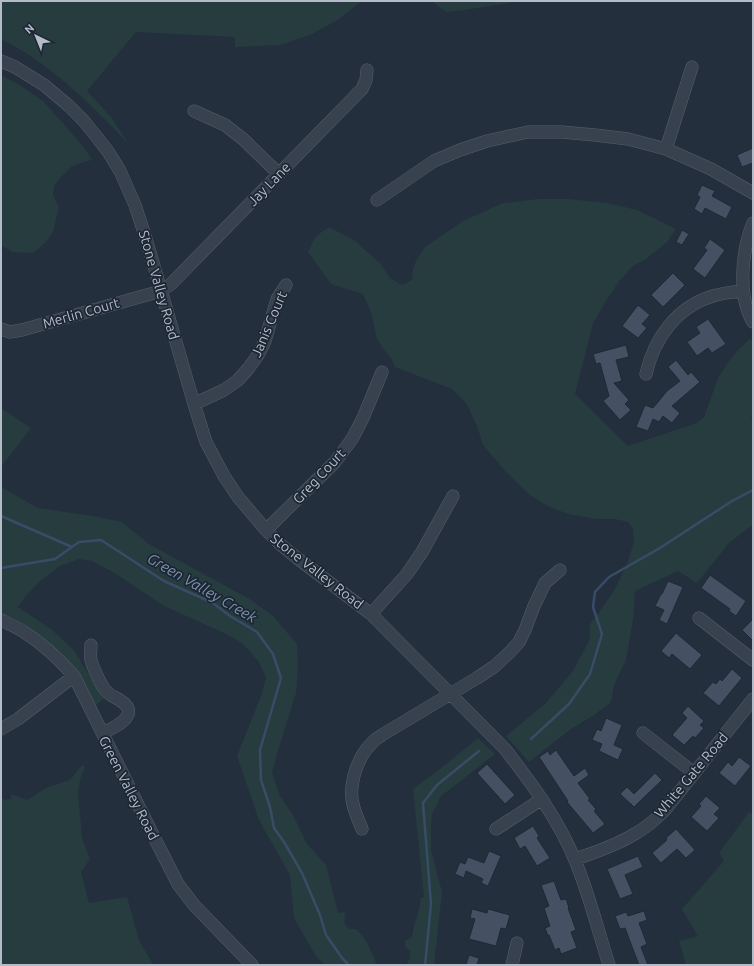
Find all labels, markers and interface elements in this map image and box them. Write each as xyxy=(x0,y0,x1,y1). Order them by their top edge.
north arrow xyxy=(16,16,56,56)
text: N xyxy=(22,21,36,36)
street label: Jay Lane xyxy=(244,159,294,209)
street label: Stone Valley Road xyxy=(136,228,182,342)
street label: Janis Court xyxy=(248,288,290,359)
street label: Merlin Court xyxy=(41,294,122,332)
street label: Greg Court xyxy=(290,445,349,507)
street label: Stone Valley Road xyxy=(268,530,366,612)
water label: Green Valley Creek xyxy=(144,549,260,626)
street label: White Gate Road xyxy=(651,729,731,821)
street label: Green Valley Road xyxy=(96,733,162,843)

